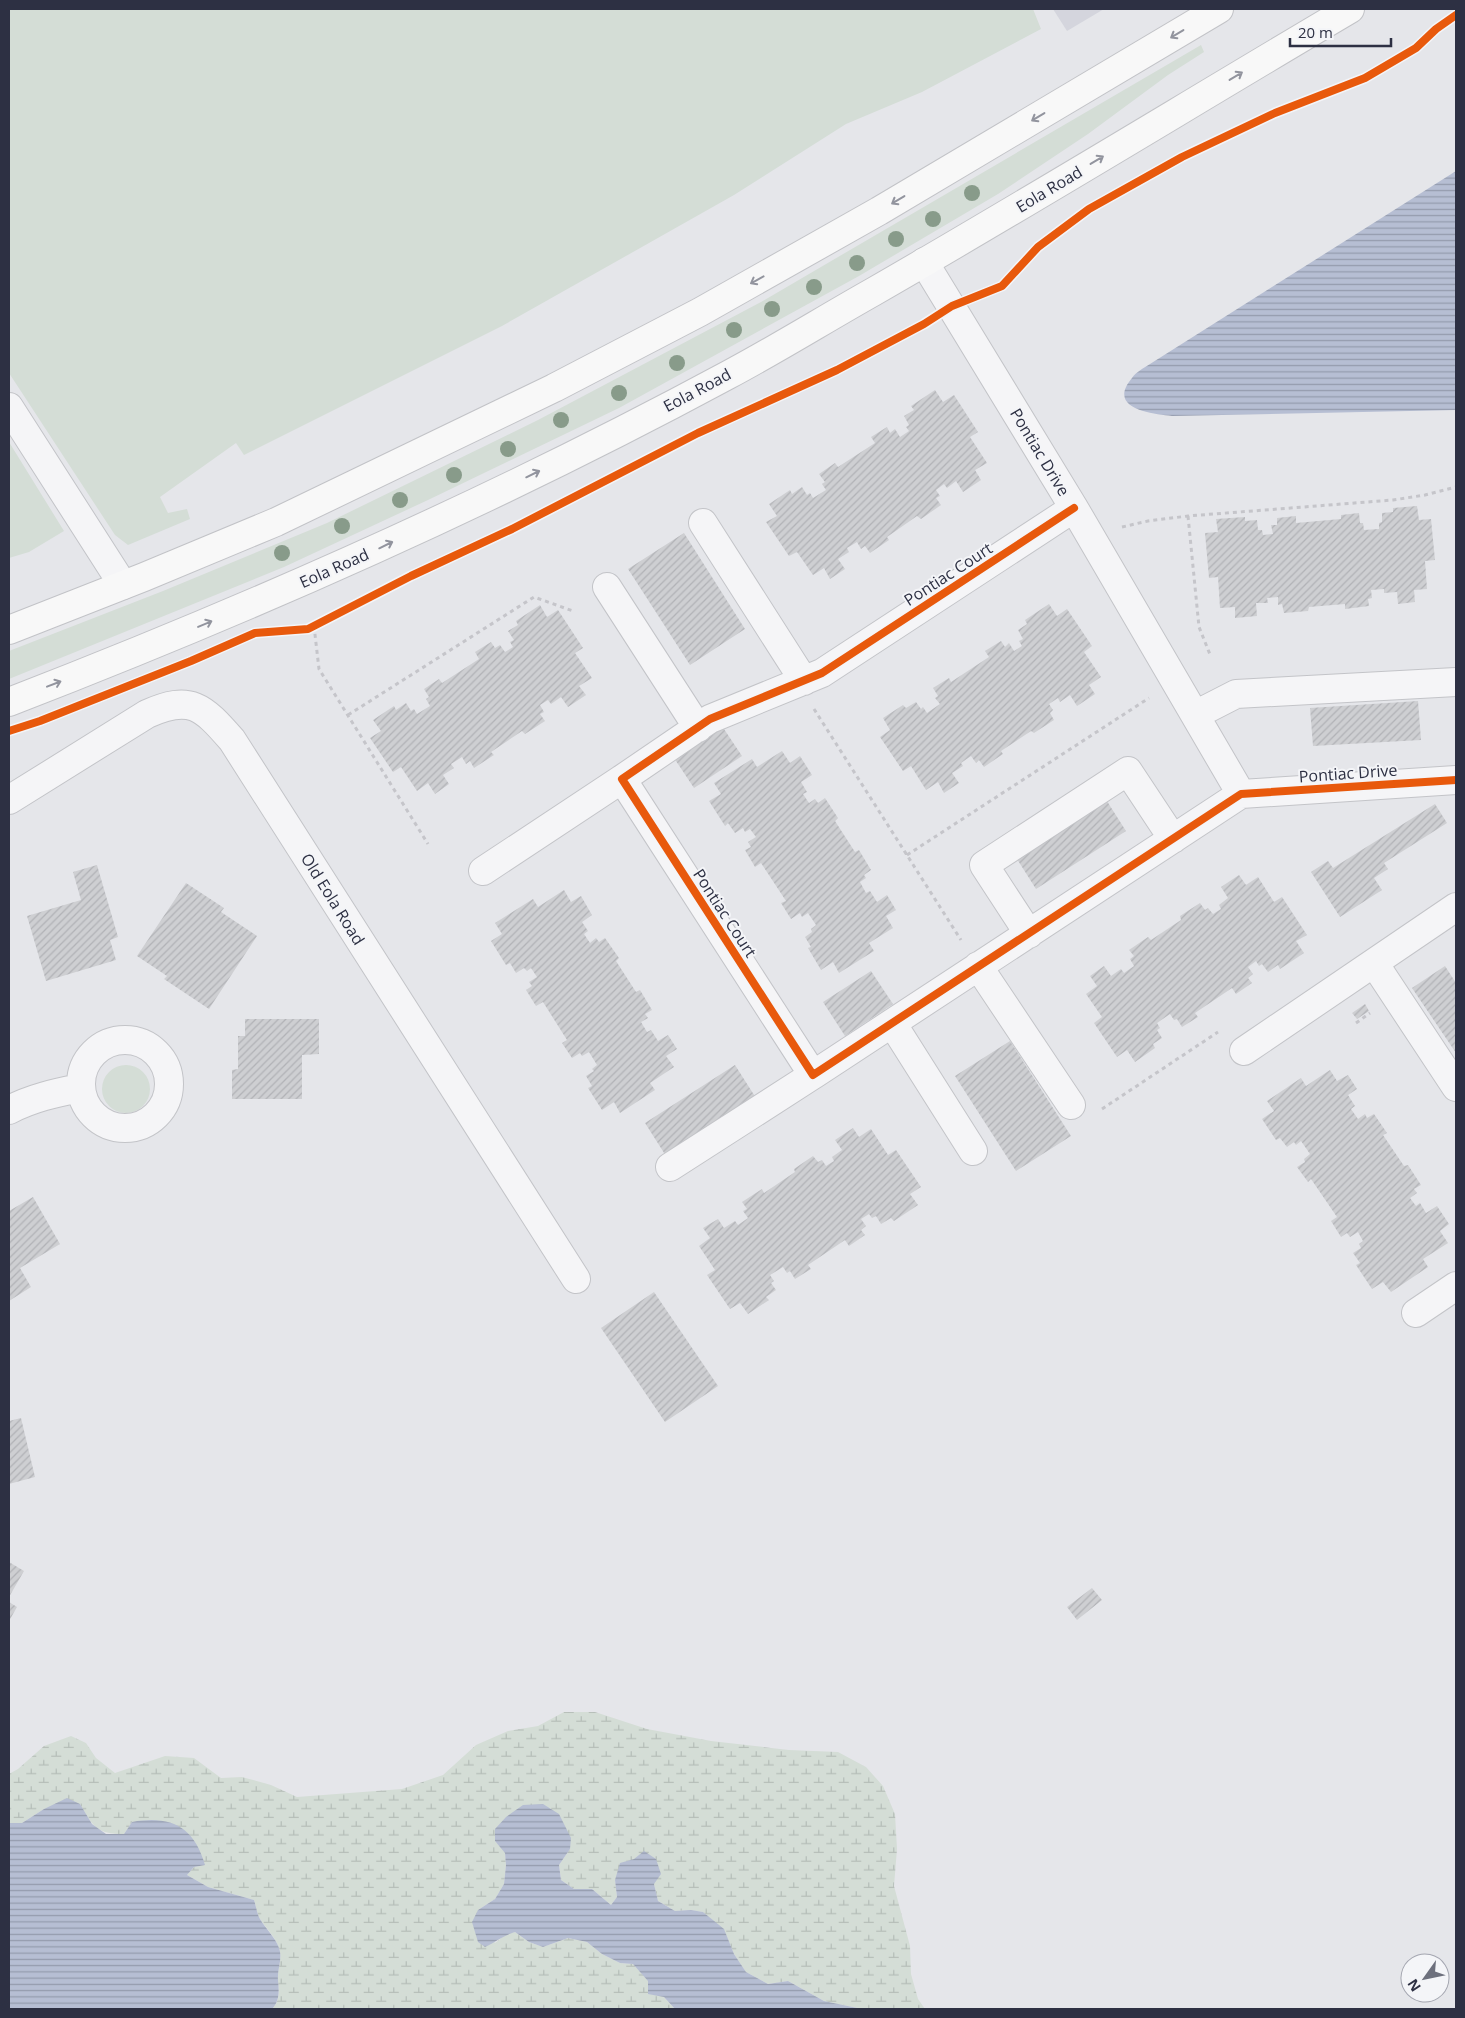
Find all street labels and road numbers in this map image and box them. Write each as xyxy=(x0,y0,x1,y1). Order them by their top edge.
street label: Eola Road xyxy=(1012,161,1086,217)
street label: Eola Road xyxy=(659,363,735,417)
street label: Pontiac Drive xyxy=(1005,404,1075,500)
street label: Pontiac Court xyxy=(900,537,997,611)
street label: Eola Road xyxy=(296,543,372,593)
street label: Pontiac Drive xyxy=(1298,759,1398,787)
street label: Old Eola Road xyxy=(296,849,370,949)
street label: Pontiac Court xyxy=(688,865,762,962)

